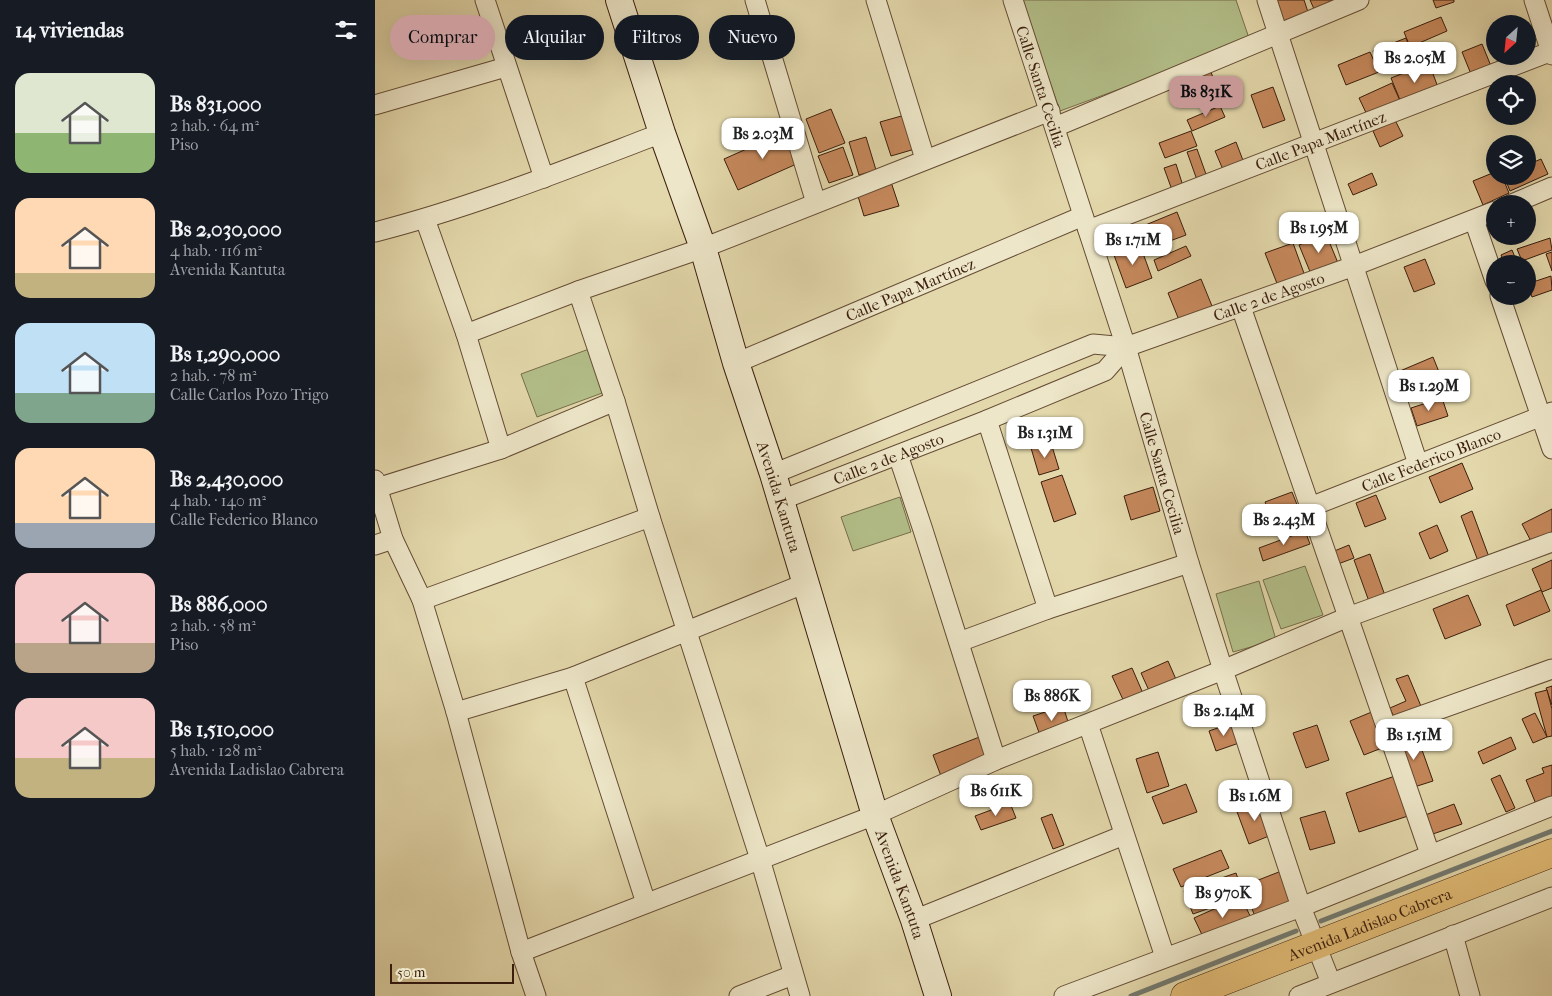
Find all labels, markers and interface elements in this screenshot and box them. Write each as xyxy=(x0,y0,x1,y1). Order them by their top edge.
chip: Comprar xyxy=(390,15,495,60)
chip: Alquilar xyxy=(505,15,604,60)
chip: Filtros xyxy=(614,15,699,60)
chip: Nuevo xyxy=(709,15,795,60)
north arrow xyxy=(1486,15,1536,65)
map controls xyxy=(1486,15,1536,305)
icon: filters xyxy=(332,16,360,44)
text: 14 viviendas xyxy=(15,18,124,42)
street label: Calle Santa Cecilia xyxy=(1012,23,1070,150)
pin: Bs 2.05M xyxy=(1363,42,1467,84)
text: Bs 2.05M xyxy=(1384,48,1446,67)
button: locate xyxy=(1486,75,1536,125)
pin: Bs 831K xyxy=(1160,76,1252,118)
text: Bs 831K xyxy=(1180,82,1232,101)
text: Bs 831,000 xyxy=(170,92,262,116)
icon: home xyxy=(55,93,115,153)
street label: Calle Papa Martínez xyxy=(1253,107,1388,175)
text: 2 hab. · 64 m² xyxy=(170,116,259,135)
pin: Bs 2.03M xyxy=(711,118,815,160)
text: Bs 2.03M xyxy=(732,124,794,143)
text: Piso xyxy=(170,135,198,154)
button: layers xyxy=(1486,135,1536,185)
button: + xyxy=(1486,195,1536,245)
pin: Bs 1.95M xyxy=(1267,212,1371,254)
text: Bs 2,030,000 xyxy=(170,217,282,241)
icon: home xyxy=(55,218,115,278)
text: Bs 1.95M xyxy=(1290,218,1348,237)
pin: Bs 1.71M xyxy=(1081,224,1185,266)
text: Bs 1.71M xyxy=(1105,230,1161,249)
text: 4 hab. · 116 m² xyxy=(170,241,262,260)
street label: Calle Papa Martínez xyxy=(843,254,978,325)
button: − xyxy=(1486,255,1536,305)
text: Avenida Kantuta xyxy=(170,260,285,279)
street label: Calle 2 de Agosto xyxy=(1211,268,1327,325)
text: Bs 1,290,000 xyxy=(170,342,280,366)
icon: home xyxy=(55,343,115,403)
text: 2 hab. · 78 m² xyxy=(170,366,257,385)
pin: Bs 1.29M xyxy=(1377,370,1481,412)
text: Bs 1.29M xyxy=(1399,376,1459,395)
text: Calle Carlos Pozo Trigo xyxy=(170,385,329,404)
street label: Calle Santa Cecilia xyxy=(1135,409,1189,537)
pin: Bs 1.31M xyxy=(993,416,1097,459)
text: Bs 1.31M xyxy=(1017,423,1073,442)
street label: Calle Federico Blanco xyxy=(1359,424,1504,496)
street label: Calle 2 de Agosto xyxy=(831,429,946,489)
street label: Avenida Kantuta xyxy=(752,438,805,555)
text: Bs 2,430,000 xyxy=(170,467,283,491)
icon: home xyxy=(55,468,115,528)
text: 4 hab. · 140 m² xyxy=(170,491,266,510)
pin: Bs 2.43M xyxy=(1232,504,1336,546)
text: Calle Federico Blanco xyxy=(170,510,318,529)
text: Bs 2.43M xyxy=(1253,510,1315,529)
text: Bs 886,000 xyxy=(170,592,268,616)
icon: home xyxy=(55,593,115,653)
text: 2 hab. · 58 m² xyxy=(170,616,256,635)
text: Piso xyxy=(170,635,198,654)
pin: Bs 886K xyxy=(1006,680,1098,722)
text: Bs 886K xyxy=(1024,686,1080,705)
pin: Bs 2.14M xyxy=(1172,694,1276,737)
text: Bs 2.14M xyxy=(1194,701,1254,720)
text: Bs 1,510,000 xyxy=(170,717,274,741)
icon: home xyxy=(55,718,115,778)
pin: Bs 1.51M xyxy=(1362,718,1466,761)
text: Bs 1.51M xyxy=(1386,725,1442,744)
text: 5 hab. · 128 m² xyxy=(170,741,262,760)
text: Avenida Ladislao Cabrera xyxy=(170,760,344,779)
pin: Bs 611K xyxy=(950,774,1042,817)
pin: Bs 1.6M xyxy=(1209,780,1301,822)
text: Bs 611K xyxy=(970,781,1022,800)
text: Bs 1.6M xyxy=(1229,786,1281,805)
street label: Avenida Kantuta xyxy=(871,826,929,942)
pin: Bs 970K xyxy=(1177,876,1269,919)
text: Bs 970K xyxy=(1195,883,1251,902)
street label: Avenida Ladislao Cabrera xyxy=(1284,884,1455,965)
scale bar xyxy=(390,961,514,984)
text: 50 m xyxy=(397,964,425,981)

